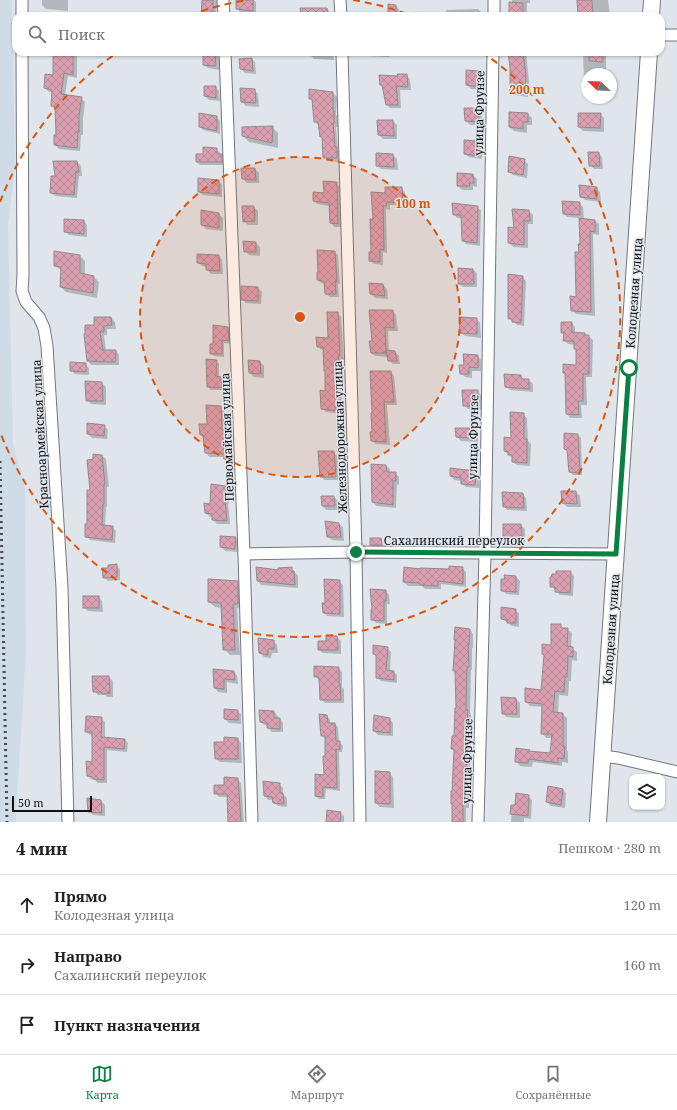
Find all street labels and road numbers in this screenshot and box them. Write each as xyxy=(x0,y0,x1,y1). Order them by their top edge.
street label: улица Фрунзе xyxy=(470,70,488,156)
street label: Колодезная улица xyxy=(622,237,646,349)
street label: Красноармейская улица xyxy=(28,359,52,509)
street label: Железнодорожная улица xyxy=(329,360,351,515)
street label: Первомайская улица xyxy=(216,372,238,502)
street label: улица Фрунзе xyxy=(464,394,482,480)
street label: Сахалинский переулок xyxy=(384,532,525,549)
street label: Колодезная улица xyxy=(599,573,623,685)
street label: улица Фрунзе xyxy=(458,718,476,804)

